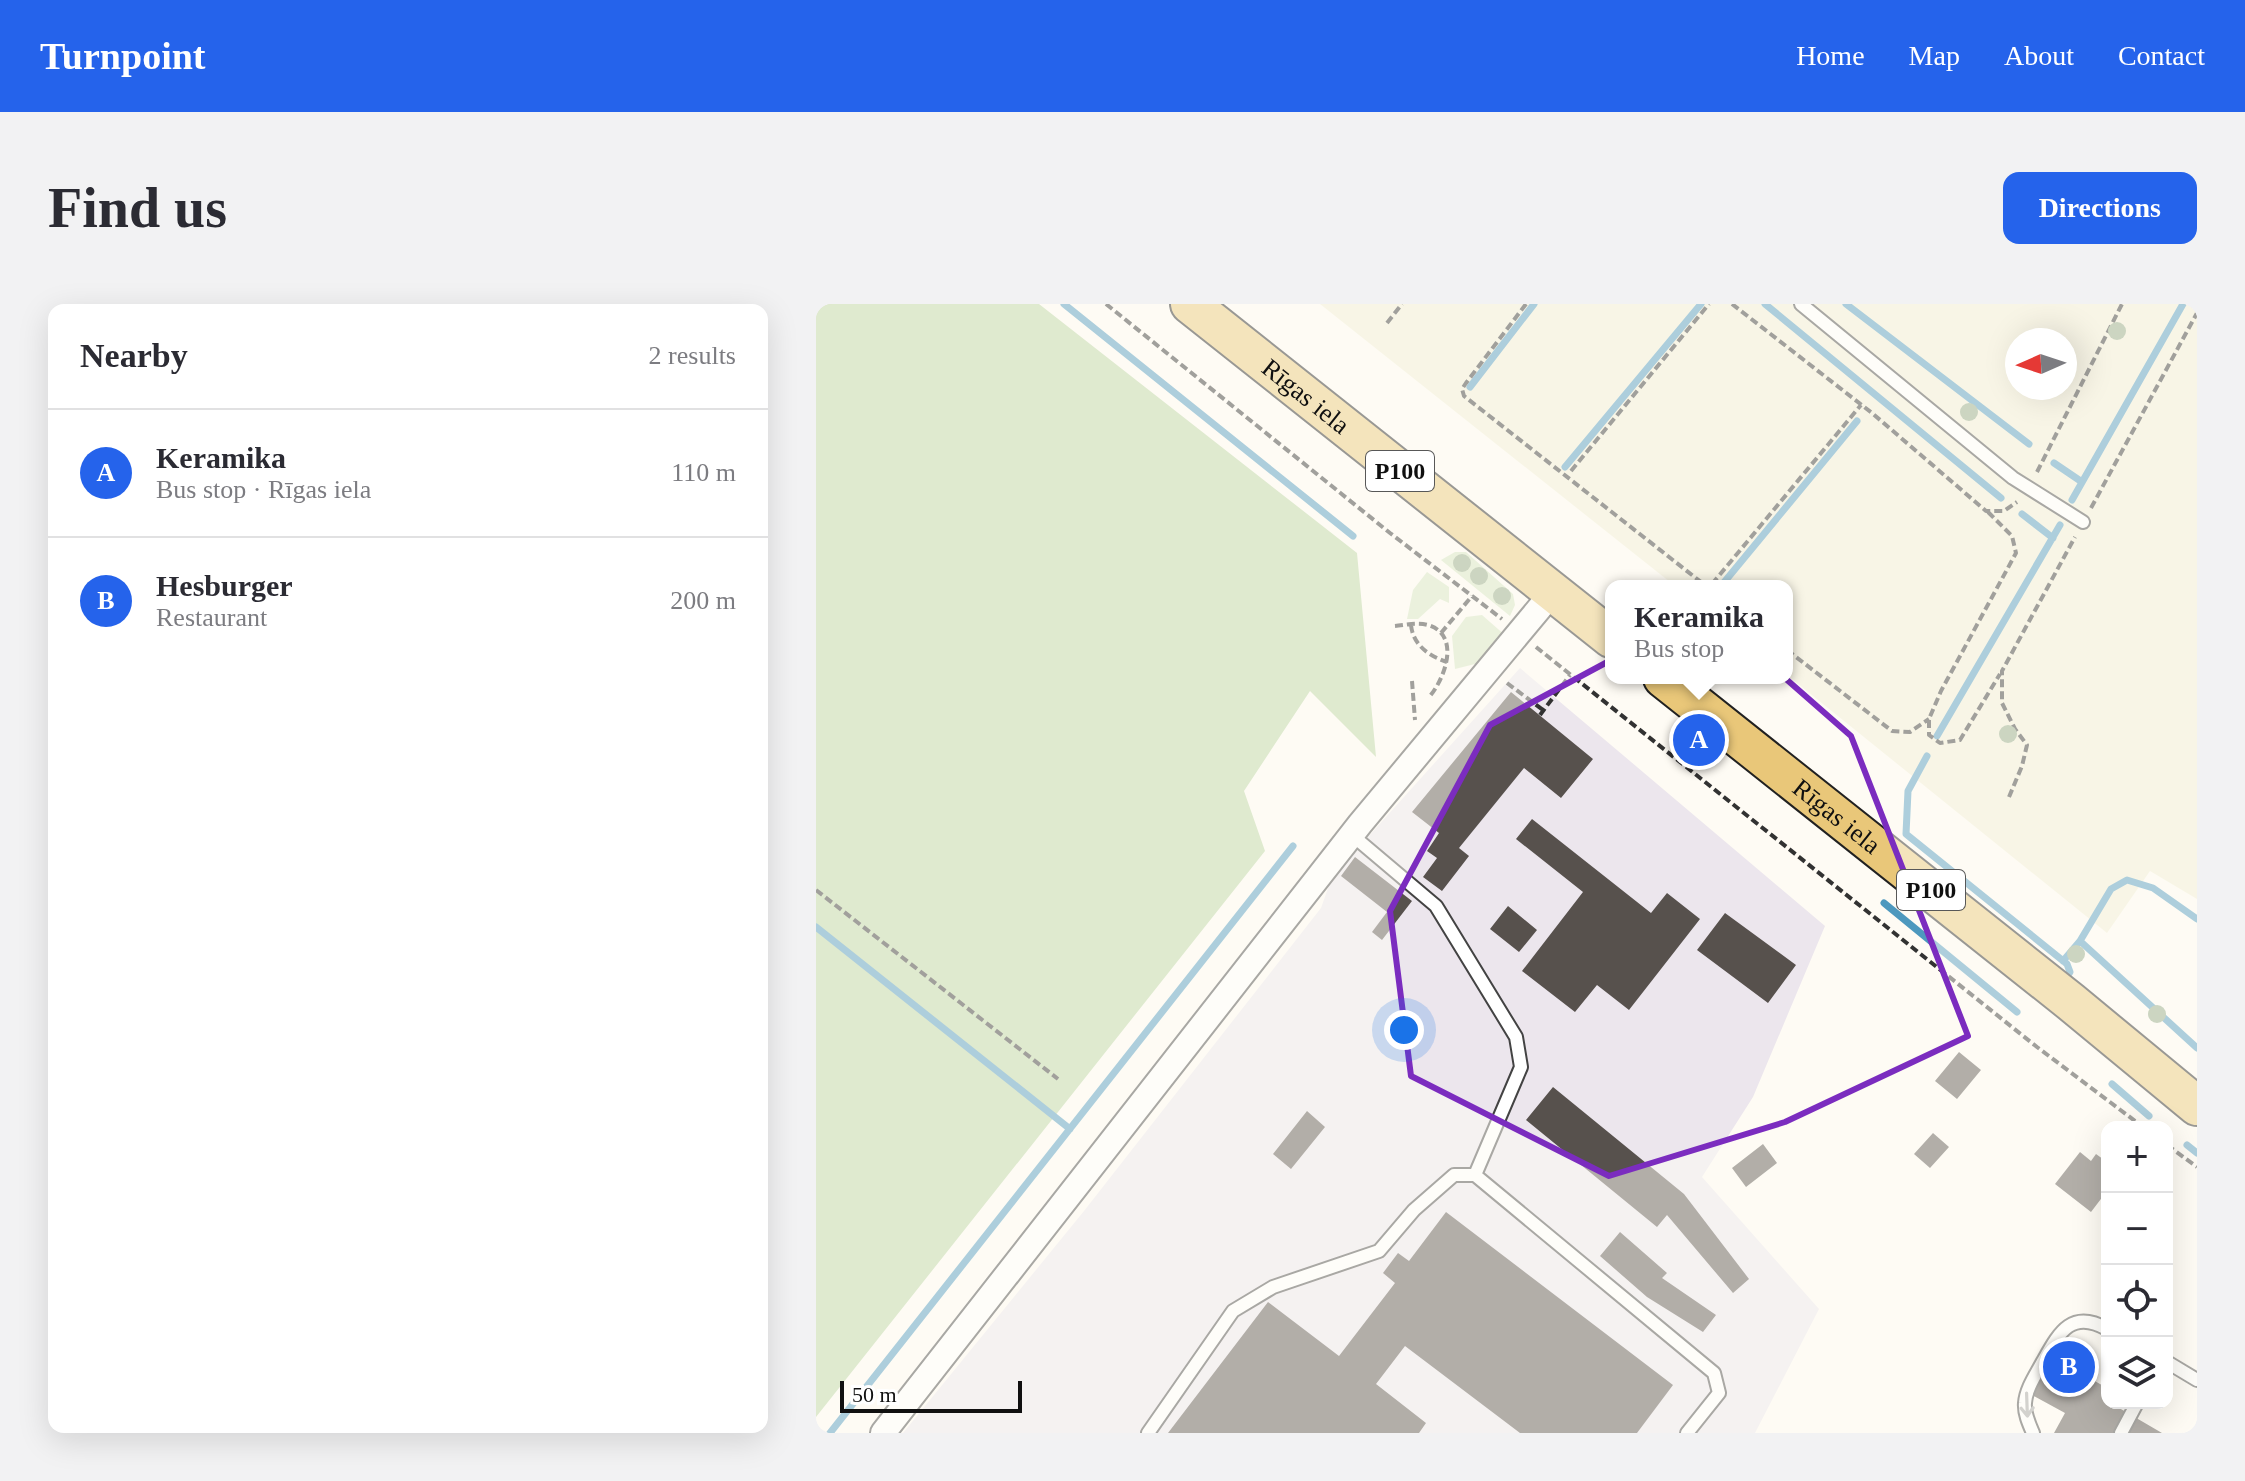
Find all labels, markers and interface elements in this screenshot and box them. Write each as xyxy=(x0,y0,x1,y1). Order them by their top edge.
text: Turnpoint xyxy=(40,35,205,77)
text: Home xyxy=(1796,40,1865,71)
text: Map xyxy=(1909,40,1960,71)
text: About xyxy=(2004,40,2074,71)
text: Contact xyxy=(2118,40,2205,71)
button: Directions xyxy=(2003,172,2197,244)
text: Find us xyxy=(48,177,227,239)
north arrow xyxy=(2005,328,2077,400)
text: Nearby xyxy=(80,337,188,374)
text: 2 results xyxy=(649,341,736,370)
street label: Rīgas iela xyxy=(1256,353,1356,440)
text: Keramika xyxy=(156,441,286,474)
road number: P100 xyxy=(1366,451,1434,491)
text: A xyxy=(97,458,115,487)
text: 110 m xyxy=(671,458,736,487)
text: Bus stop · Rīgas iela xyxy=(156,475,371,504)
text: Hesburger xyxy=(156,569,293,602)
popup xyxy=(1605,580,1793,684)
text: B xyxy=(97,586,115,615)
text: 200 m xyxy=(670,586,736,615)
text: Keramika xyxy=(1634,600,1764,633)
text: Restaurant xyxy=(156,603,267,632)
text: Bus stop xyxy=(1634,634,1724,663)
pin: A xyxy=(1673,710,1725,770)
street label: Rīgas iela xyxy=(1787,773,1887,860)
road number: P100 xyxy=(1897,870,1965,910)
your location xyxy=(1384,1010,1424,1050)
map controls xyxy=(2101,1121,2173,1409)
button: + xyxy=(2101,1121,2173,1193)
button: − xyxy=(2101,1193,2173,1265)
button: locate xyxy=(2101,1265,2173,1337)
pin: B xyxy=(2043,1337,2095,1397)
button: layers xyxy=(2101,1337,2173,1409)
scale bar xyxy=(840,1377,1022,1413)
text: 50 m xyxy=(852,1382,897,1407)
one-way arrow xyxy=(2020,1392,2035,1418)

